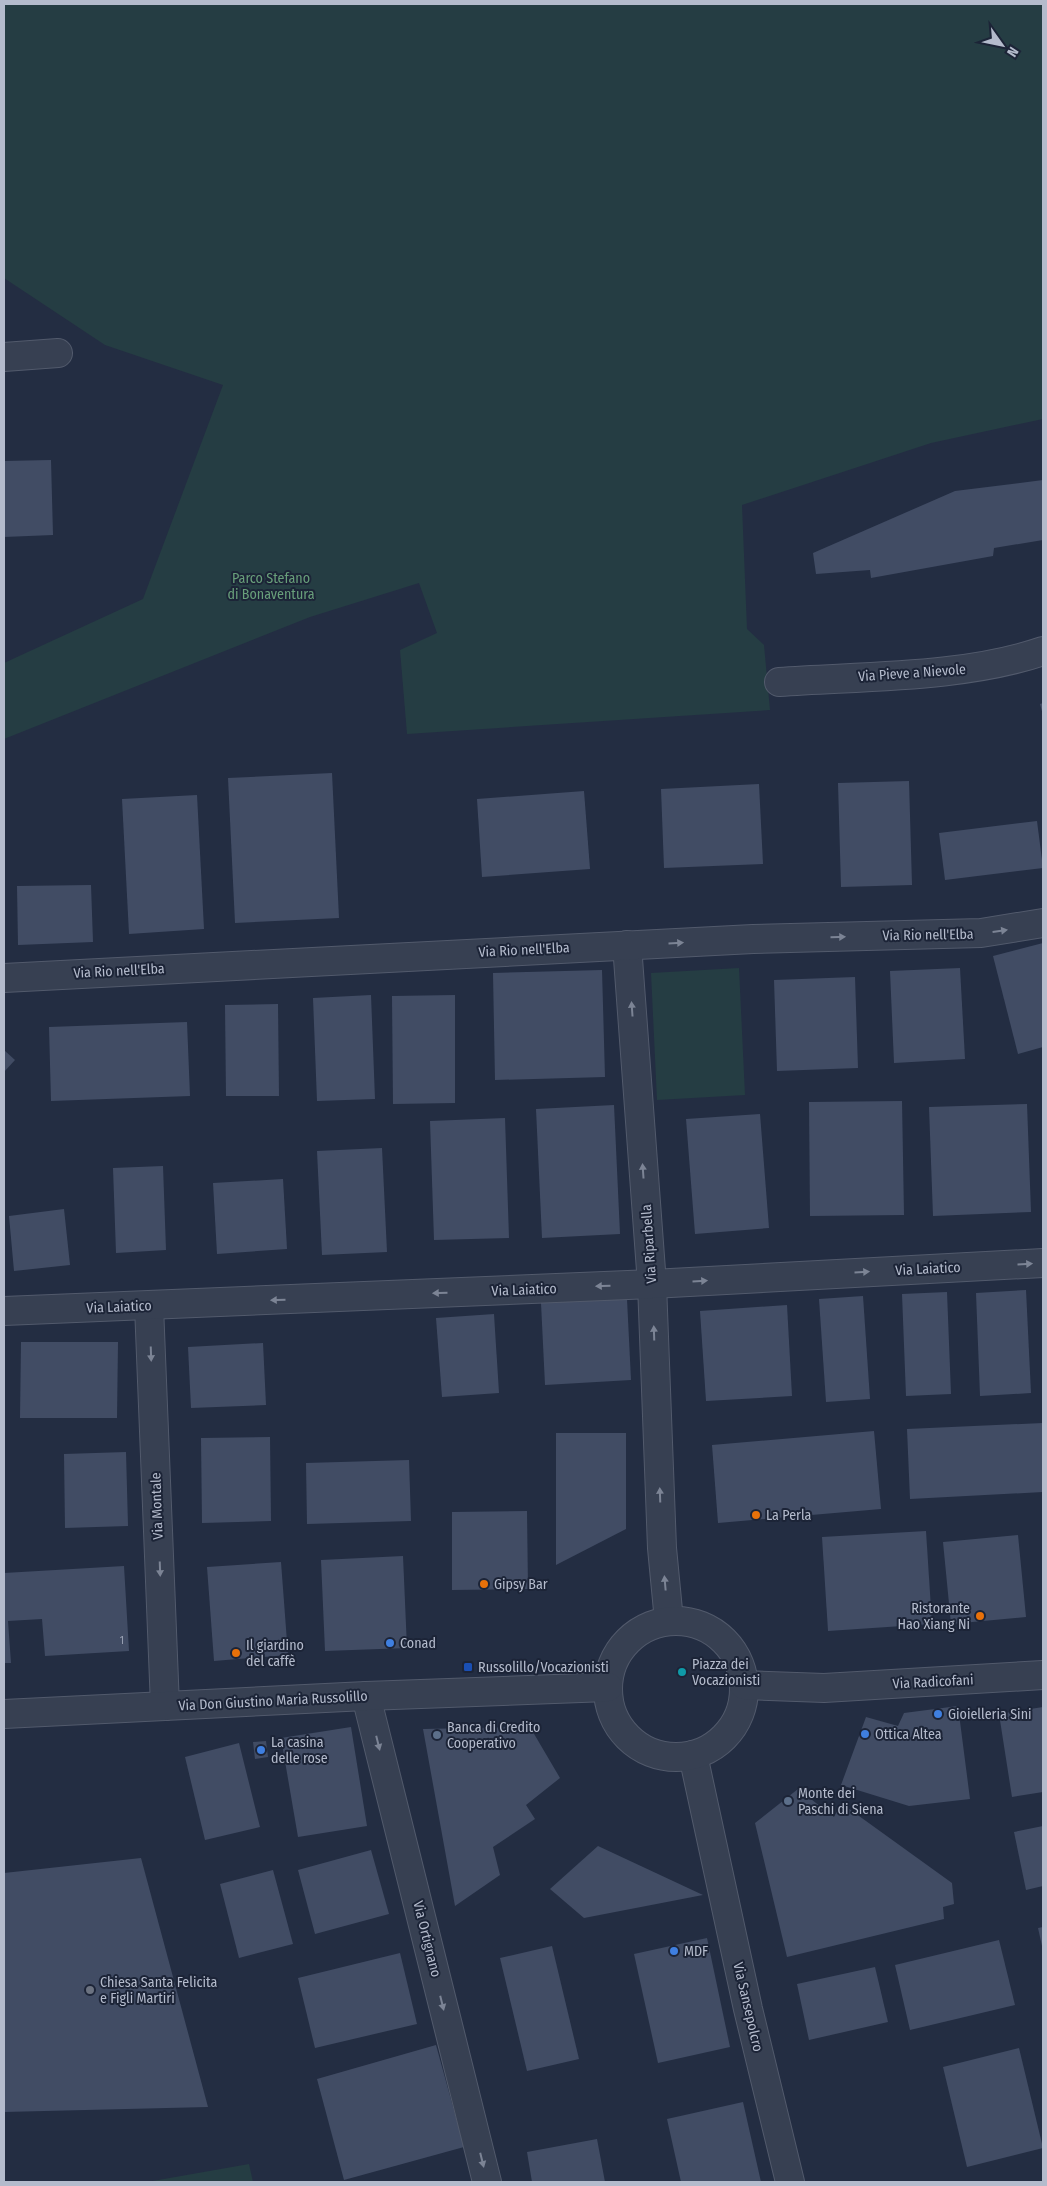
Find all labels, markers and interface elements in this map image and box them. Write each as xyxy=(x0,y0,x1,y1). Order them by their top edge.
north arrow xyxy=(977,20,1027,70)
text: N xyxy=(1003,44,1022,60)
park label: Parco Stefano di Bonaventura xyxy=(227,570,315,603)
street label: Via Pieve a Nievole xyxy=(858,661,967,685)
street label: Via Rio nell'Elba xyxy=(882,926,974,944)
one-way arrow xyxy=(993,926,1009,934)
one-way arrow xyxy=(830,933,846,941)
one-way arrow xyxy=(668,938,684,946)
street label: Via Rio nell'Elba xyxy=(478,939,570,961)
street label: Via Rio nell'Elba xyxy=(73,960,165,982)
one-way arrow xyxy=(627,1000,635,1016)
one-way arrow xyxy=(639,1162,647,1178)
street label: Via Riparbella xyxy=(638,1204,660,1284)
street label: Via Laiatico xyxy=(895,1259,961,1279)
one-way arrow xyxy=(1017,1259,1033,1267)
one-way arrow xyxy=(855,1268,871,1276)
one-way arrow xyxy=(692,1277,708,1285)
street label: Via Laiatico xyxy=(491,1280,557,1300)
one-way arrow xyxy=(595,1283,611,1291)
one-way arrow xyxy=(432,1290,448,1298)
one-way arrow xyxy=(270,1296,286,1304)
street label: Via Laiatico xyxy=(86,1297,152,1317)
one-way arrow xyxy=(649,1325,657,1341)
one-way arrow xyxy=(147,1347,155,1363)
street label: Via Montale xyxy=(147,1472,167,1540)
one-way arrow xyxy=(656,1487,664,1503)
place label: La Perla xyxy=(766,1507,812,1524)
marker: La Perla xyxy=(750,1509,762,1521)
one-way arrow xyxy=(156,1561,164,1577)
one-way arrow xyxy=(661,1574,669,1590)
place label: Gipsy Bar xyxy=(494,1576,548,1593)
marker: Gipsy Bar xyxy=(478,1578,490,1590)
place label: Ristorante Hao Xiang Ni xyxy=(898,1600,970,1633)
marker: Ristorante Hao Xiang Ni xyxy=(974,1610,986,1622)
house number: 1 xyxy=(120,1634,124,1647)
place label: Conad xyxy=(400,1635,436,1652)
place label: Il giardino del caffè xyxy=(246,1637,304,1670)
marker: Conad xyxy=(384,1637,396,1649)
marker: Il giardino del caffè xyxy=(230,1647,242,1659)
place label: Piazza dei Vocazionisti xyxy=(692,1656,760,1689)
place label: Russolillo/Vocazionisti xyxy=(478,1659,609,1676)
marker: Russolillo/Vocazionisti xyxy=(462,1661,474,1673)
marker: Piazza dei Vocazionisti xyxy=(676,1666,688,1678)
street label: Via Radicofani xyxy=(892,1671,974,1693)
street label: Via Don Giustino Maria Russolillo xyxy=(178,1688,368,1714)
place label: Gioielleria Sini xyxy=(948,1706,1032,1723)
marker: Gioielleria Sini xyxy=(932,1708,944,1720)
place label: Banca di Credito Cooperativo xyxy=(447,1719,540,1752)
place label: Ottica Altea xyxy=(875,1726,942,1743)
marker: Ottica Altea xyxy=(859,1728,871,1740)
marker: Banca di Credito Cooperativo xyxy=(431,1729,443,1741)
place label: La casina delle rose xyxy=(271,1734,328,1767)
one-way arrow xyxy=(374,1735,382,1750)
marker: La casina delle rose xyxy=(255,1744,267,1756)
place label: Monte dei Paschi di Siena xyxy=(798,1785,884,1818)
marker: Monte dei Paschi di Siena xyxy=(782,1795,794,1807)
street label: Via Ortignano xyxy=(409,1899,445,1979)
place label: MDF xyxy=(684,1943,708,1960)
marker: MDF xyxy=(668,1945,680,1957)
street label: Via Sansepolcro xyxy=(729,1961,767,2053)
place label: Chiesa Santa Felicita e Figli Martiri xyxy=(100,1974,217,2007)
marker: Chiesa Santa Felicita e Figli Martiri xyxy=(84,1984,96,1996)
one-way arrow xyxy=(439,1995,447,2010)
one-way arrow xyxy=(478,2153,486,2168)

